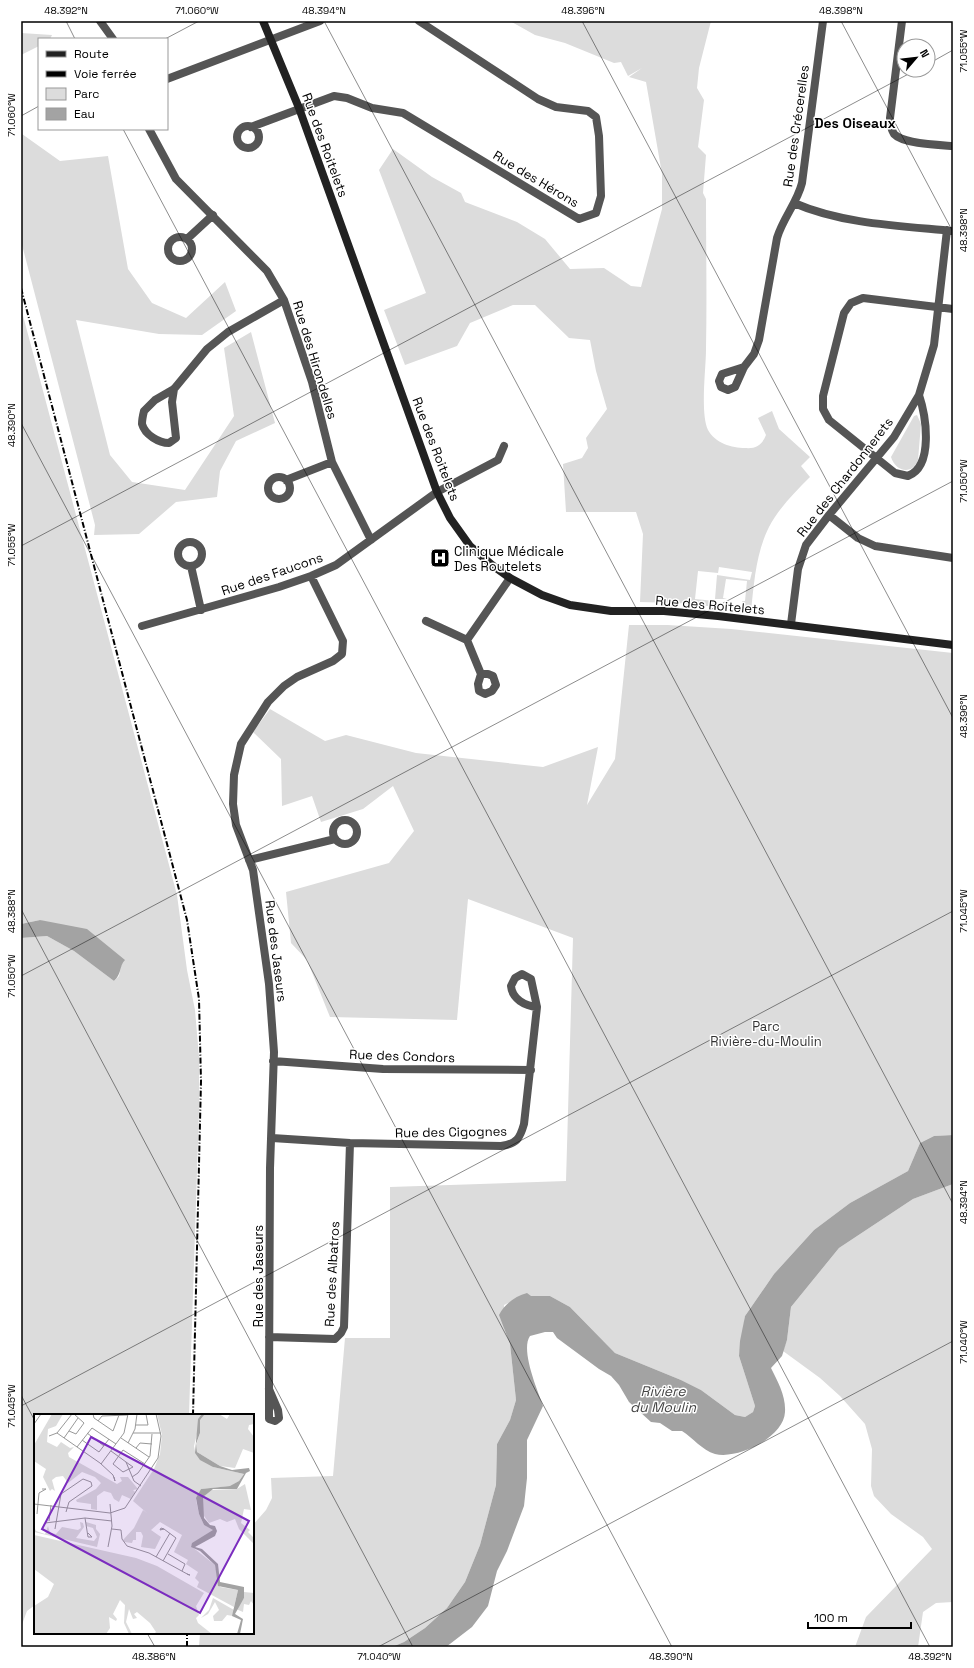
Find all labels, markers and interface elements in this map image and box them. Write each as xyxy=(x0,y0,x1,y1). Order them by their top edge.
text: 48.392°N xyxy=(44,4,88,17)
text: 71.060°W xyxy=(175,4,219,17)
text: 48.394°N xyxy=(302,4,346,17)
text: 48.396°N xyxy=(561,4,605,17)
text: 48.398°N xyxy=(819,4,863,17)
text: 71.055°W xyxy=(957,29,970,73)
legend xyxy=(38,38,168,130)
north arrow xyxy=(896,38,936,78)
text: Route xyxy=(74,46,109,62)
text: N xyxy=(917,47,933,60)
street label: Rue des Crécerelles xyxy=(779,64,813,188)
text: Voie ferrée xyxy=(74,66,137,82)
text: Parc xyxy=(74,86,99,102)
street label: Rue des Roitelets xyxy=(298,91,352,200)
text: 71.060°W xyxy=(5,93,18,137)
text: Eau xyxy=(74,106,95,122)
district label: Des Oiseaux xyxy=(814,114,896,132)
street label: Rue des Hérons xyxy=(490,147,582,211)
text: 48.398°N xyxy=(957,208,970,252)
street label: Rue des Hirondelles xyxy=(289,299,341,421)
street label: Rue des Roitelets xyxy=(408,395,464,503)
text: 48.390°N xyxy=(5,403,18,447)
street label: Rue des Chardonnerets xyxy=(793,414,897,540)
text: 71.050°W xyxy=(957,459,970,503)
text: 71.055°W xyxy=(5,523,18,567)
place label: Clinique Médicale Des Routelets xyxy=(454,543,564,575)
hospital icon: Clinique Médicale Des Routelets xyxy=(429,547,451,569)
street label: Rue des Faucons xyxy=(219,549,325,599)
street label: Rue des Roitelets xyxy=(655,592,766,618)
text: 48.396°N xyxy=(957,694,970,738)
text: 48.388°N xyxy=(5,889,18,933)
text: 71.045°W xyxy=(957,889,970,933)
street label: Rue des Jaseurs xyxy=(261,899,291,1003)
text: 71.050°W xyxy=(5,954,18,998)
park label: Parc Rivière-du-Moulin xyxy=(710,1018,822,1050)
street label: Rue des Condors xyxy=(349,1046,455,1066)
street label: Rue des Cigognes xyxy=(395,1123,507,1141)
text: 48.394°N xyxy=(957,1180,970,1224)
street label: Rue des Albatros xyxy=(321,1221,343,1327)
street label: Rue des Jaseurs xyxy=(250,1225,267,1327)
text: 71.040°W xyxy=(957,1320,970,1364)
water label: Rivière du Moulin xyxy=(630,1382,696,1416)
text: 71.045°W xyxy=(5,1384,18,1428)
inset map xyxy=(34,1414,254,1634)
scale bar xyxy=(808,1604,911,1630)
text: 100 m xyxy=(814,1610,848,1626)
text: 48.386°N xyxy=(132,1650,176,1663)
text: 71.040°W xyxy=(357,1650,401,1663)
text: 48.390°N xyxy=(649,1650,693,1663)
text: 48.392°N xyxy=(908,1650,952,1663)

